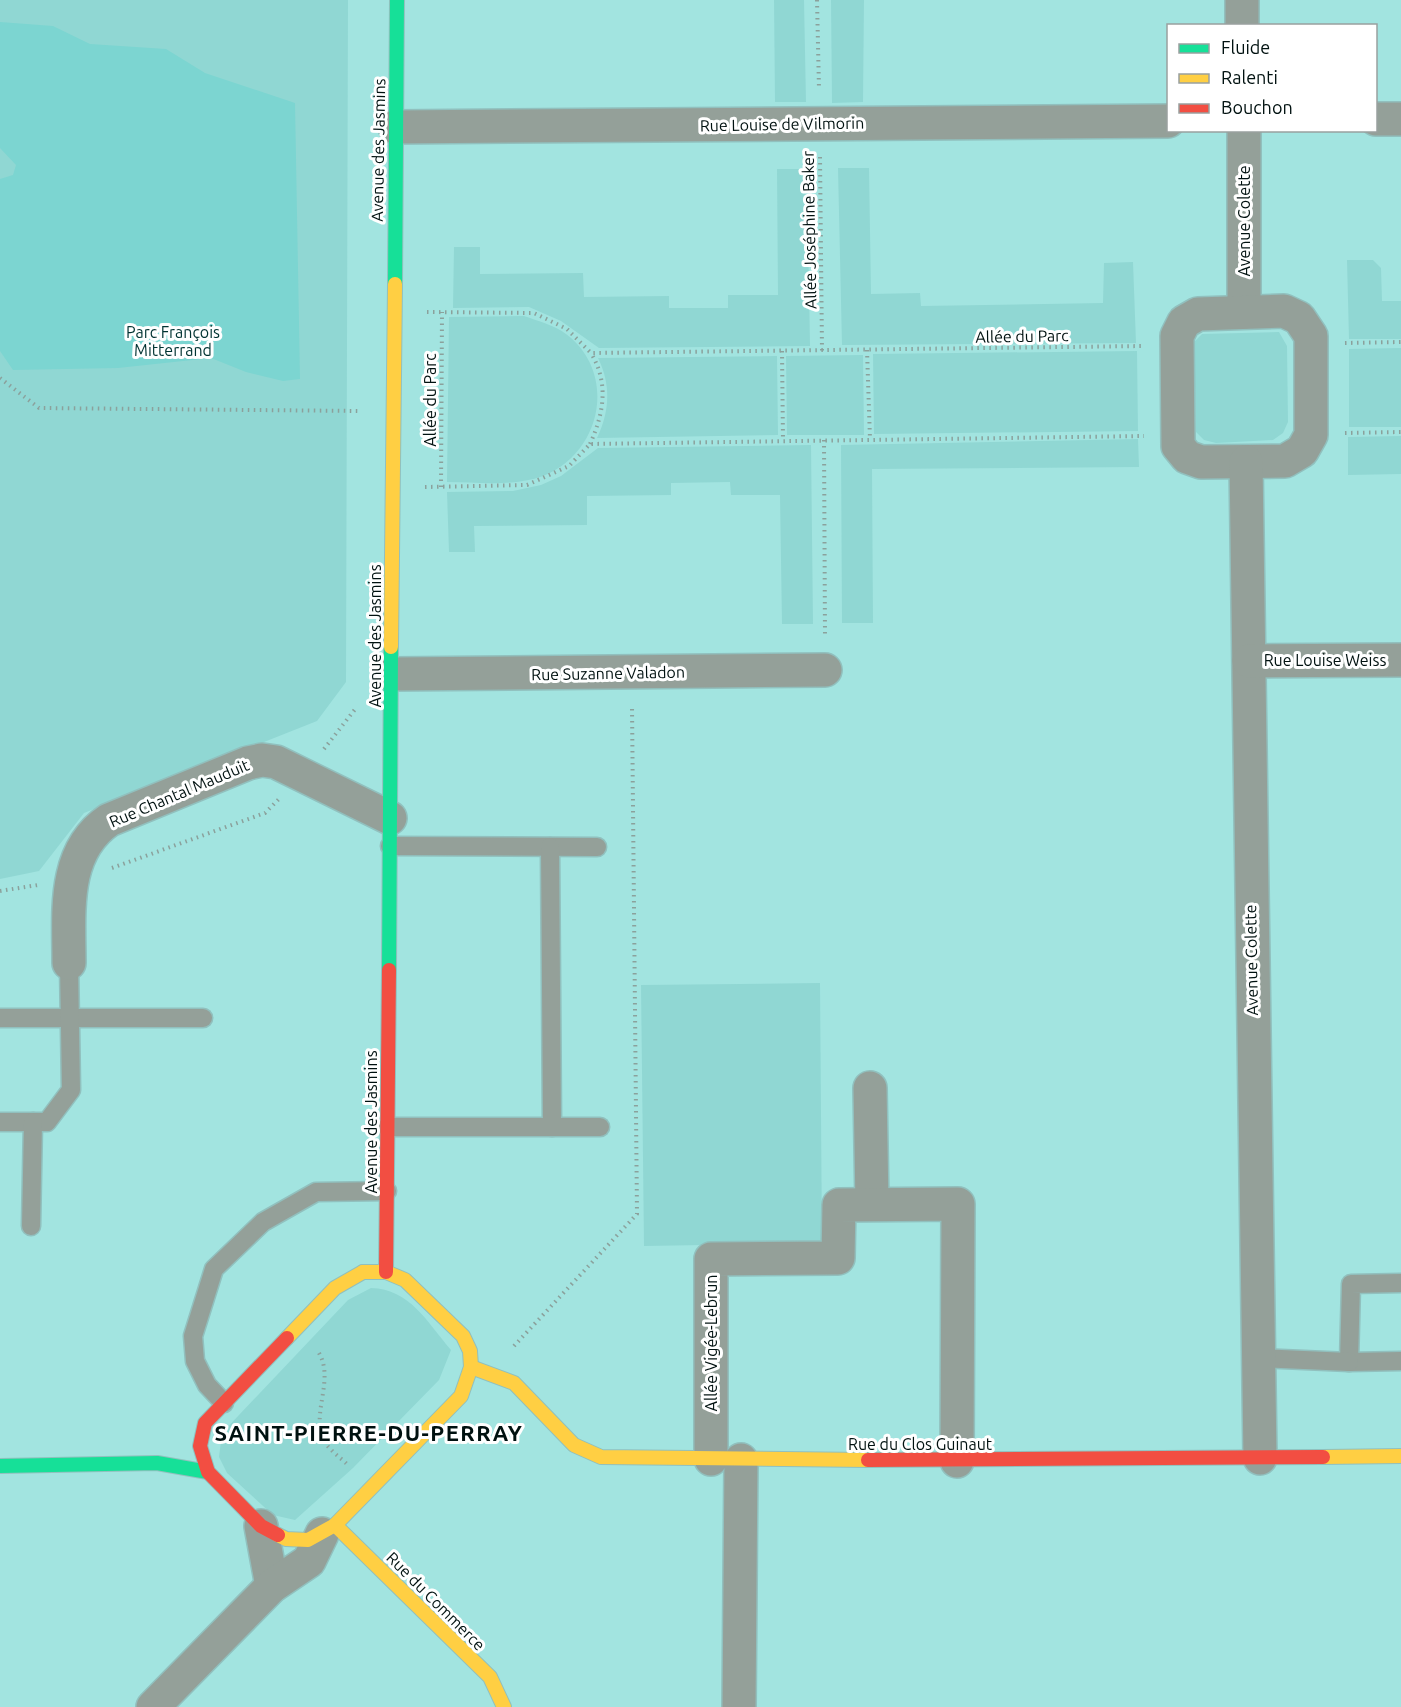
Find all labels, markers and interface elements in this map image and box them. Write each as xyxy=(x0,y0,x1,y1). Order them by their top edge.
legend xyxy=(1167,24,1377,132)
text: Fluide xyxy=(1221,37,1270,57)
text: Ralenti xyxy=(1221,67,1278,87)
street label: Avenue des Jasmins xyxy=(368,78,388,222)
text: Bouchon xyxy=(1221,97,1293,117)
street label: Rue Louise de Vilmorin xyxy=(700,114,864,134)
street label: Allée Joséphine Baker xyxy=(799,151,819,309)
street label: Avenue Colette xyxy=(1235,165,1253,277)
park label: Parc François Mitterrand xyxy=(126,323,220,359)
street label: Allée du Parc xyxy=(975,326,1069,346)
street label: Allée du Parc xyxy=(421,353,439,447)
street label: Avenue des Jasmins xyxy=(366,564,384,708)
street label: Rue Louise Weiss xyxy=(1264,651,1386,669)
street label: Rue Suzanne Valadon xyxy=(531,663,685,683)
street label: Rue Chantal Mauduit xyxy=(106,755,252,831)
street label: Avenue Colette xyxy=(1241,904,1261,1016)
street label: Avenue des Jasmins xyxy=(362,1050,380,1194)
street label: Allée Vigée-Lebrun xyxy=(702,1275,720,1411)
district label: SAINT-PIERRE-DU-PERRAY xyxy=(215,1420,523,1445)
street label: Rue du Clos Guinaut xyxy=(848,1435,993,1453)
street label: Rue du Commerce xyxy=(383,1548,489,1654)

